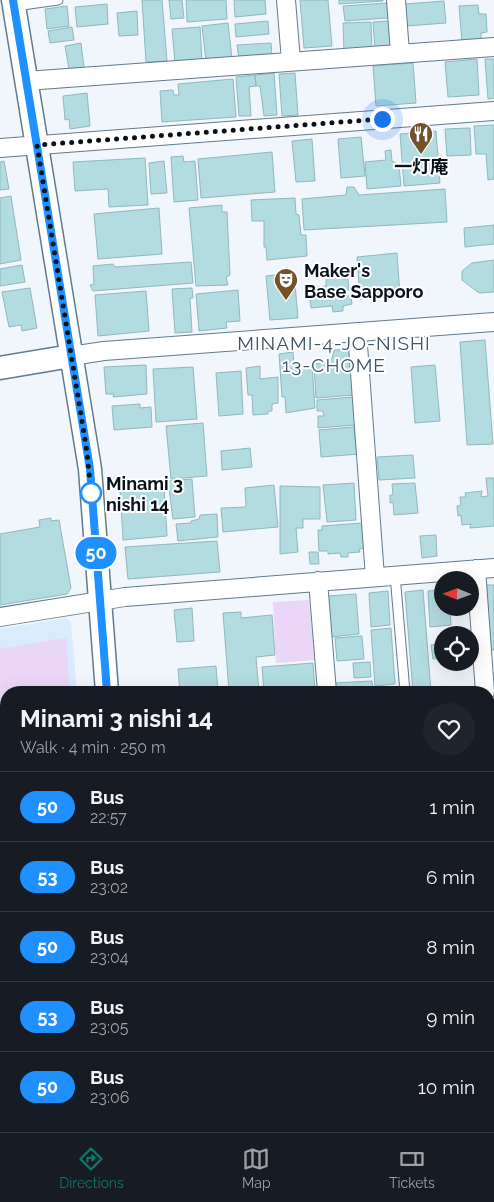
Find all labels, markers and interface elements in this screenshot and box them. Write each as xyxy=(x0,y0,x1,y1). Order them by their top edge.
your location xyxy=(370,107,395,132)
restaurant icon: 一灯庵 xyxy=(408,121,434,155)
place label: 一灯庵 xyxy=(394,156,448,177)
place label: Maker's Base Sapporo xyxy=(304,260,423,302)
theatre icon: Maker's Base Sapporo xyxy=(273,267,299,301)
district label: MINAMI-4-JO-NISHI 13-CHOME xyxy=(237,332,431,376)
place label: Minami 3 nishi 14 xyxy=(106,473,183,515)
marker: Minami 3 nishi 14 xyxy=(80,482,102,504)
line badge: 50 xyxy=(74,537,118,569)
text: 50 xyxy=(85,542,107,563)
north arrow xyxy=(434,571,479,616)
map controls xyxy=(434,571,479,671)
button: locate xyxy=(434,626,479,671)
button: heart xyxy=(423,703,475,755)
text: Minami 3 nishi 14 xyxy=(20,704,213,733)
text: Walk · 4 min · 250 m xyxy=(20,738,166,757)
text: Bus xyxy=(90,786,124,808)
text: 50 xyxy=(37,796,58,817)
text: 1 min xyxy=(429,796,475,818)
text: 22:57 xyxy=(90,808,127,827)
text: Bus xyxy=(90,856,124,878)
text: 53 xyxy=(37,866,58,887)
text: 6 min xyxy=(426,866,475,888)
text: 23:02 xyxy=(90,878,128,897)
text: Bus xyxy=(90,926,124,948)
text: 50 xyxy=(37,936,58,957)
text: 8 min xyxy=(426,936,475,958)
text: 23:04 xyxy=(90,948,128,967)
text: Bus xyxy=(90,996,124,1018)
text: 53 xyxy=(37,1006,58,1027)
text: 9 min xyxy=(426,1006,475,1028)
text: 23:05 xyxy=(90,1018,128,1037)
text: Bus xyxy=(90,1066,124,1088)
text: 50 xyxy=(37,1076,58,1097)
text: 10 min xyxy=(418,1076,475,1098)
text: 23:06 xyxy=(90,1088,129,1107)
tab: Directions xyxy=(59,1145,124,1191)
tab: Map xyxy=(242,1145,271,1191)
tab: Tickets xyxy=(389,1145,435,1191)

